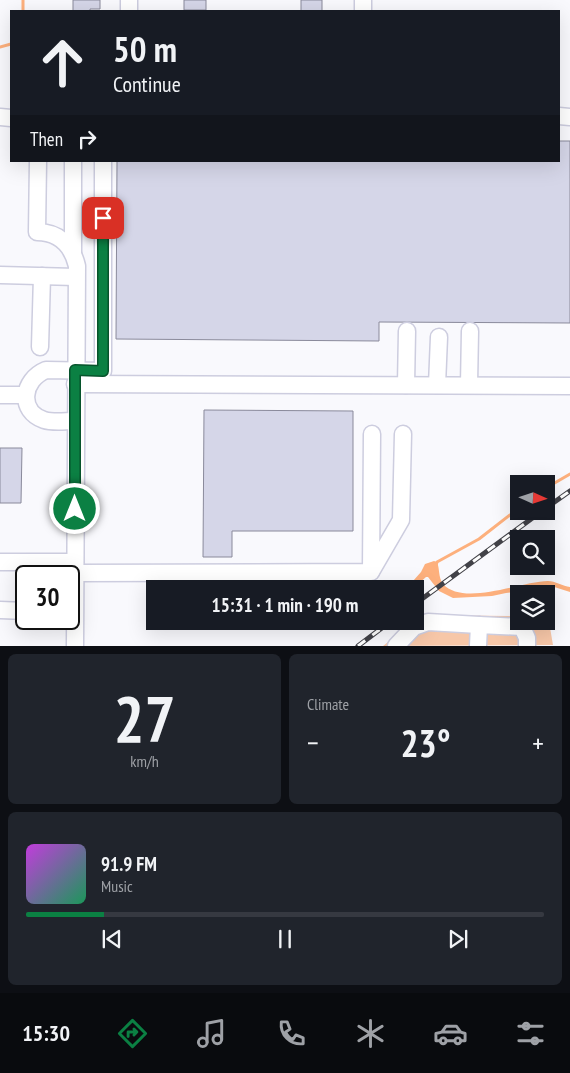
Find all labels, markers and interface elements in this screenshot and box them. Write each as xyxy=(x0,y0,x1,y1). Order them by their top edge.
text: 50 m xyxy=(113,26,177,72)
icon: ahead xyxy=(30,30,95,95)
text: Continue xyxy=(113,70,181,98)
icon: right xyxy=(73,125,101,153)
text: Then xyxy=(30,127,63,151)
pin xyxy=(82,197,124,239)
icon: arrive xyxy=(89,204,117,232)
north arrow xyxy=(510,475,555,520)
map controls xyxy=(510,475,555,630)
position arrow xyxy=(48,482,100,534)
button: search xyxy=(510,530,555,575)
speed limit sign: 30 xyxy=(15,565,80,630)
button: layers xyxy=(510,585,555,630)
text: 15:31 · 1 min · 190 m xyxy=(212,593,358,617)
text: 27 xyxy=(113,676,176,760)
text: Climate xyxy=(307,694,349,714)
text: 23° xyxy=(400,718,451,767)
text: − xyxy=(307,724,319,761)
text: + xyxy=(532,724,544,761)
text: km/h xyxy=(130,751,159,771)
text: 91.9 FM xyxy=(101,852,157,876)
text: Music xyxy=(101,876,133,896)
icon: previous xyxy=(98,925,126,953)
icon: pause xyxy=(271,925,299,953)
icon: next xyxy=(444,925,472,953)
icon: directions xyxy=(115,1016,150,1051)
icon: music xyxy=(194,1016,229,1051)
icon: phone xyxy=(274,1016,309,1051)
icon: climate xyxy=(353,1016,388,1051)
icon: car xyxy=(433,1016,468,1051)
icon: filters xyxy=(513,1016,548,1051)
text: 15:30 xyxy=(22,1019,70,1047)

